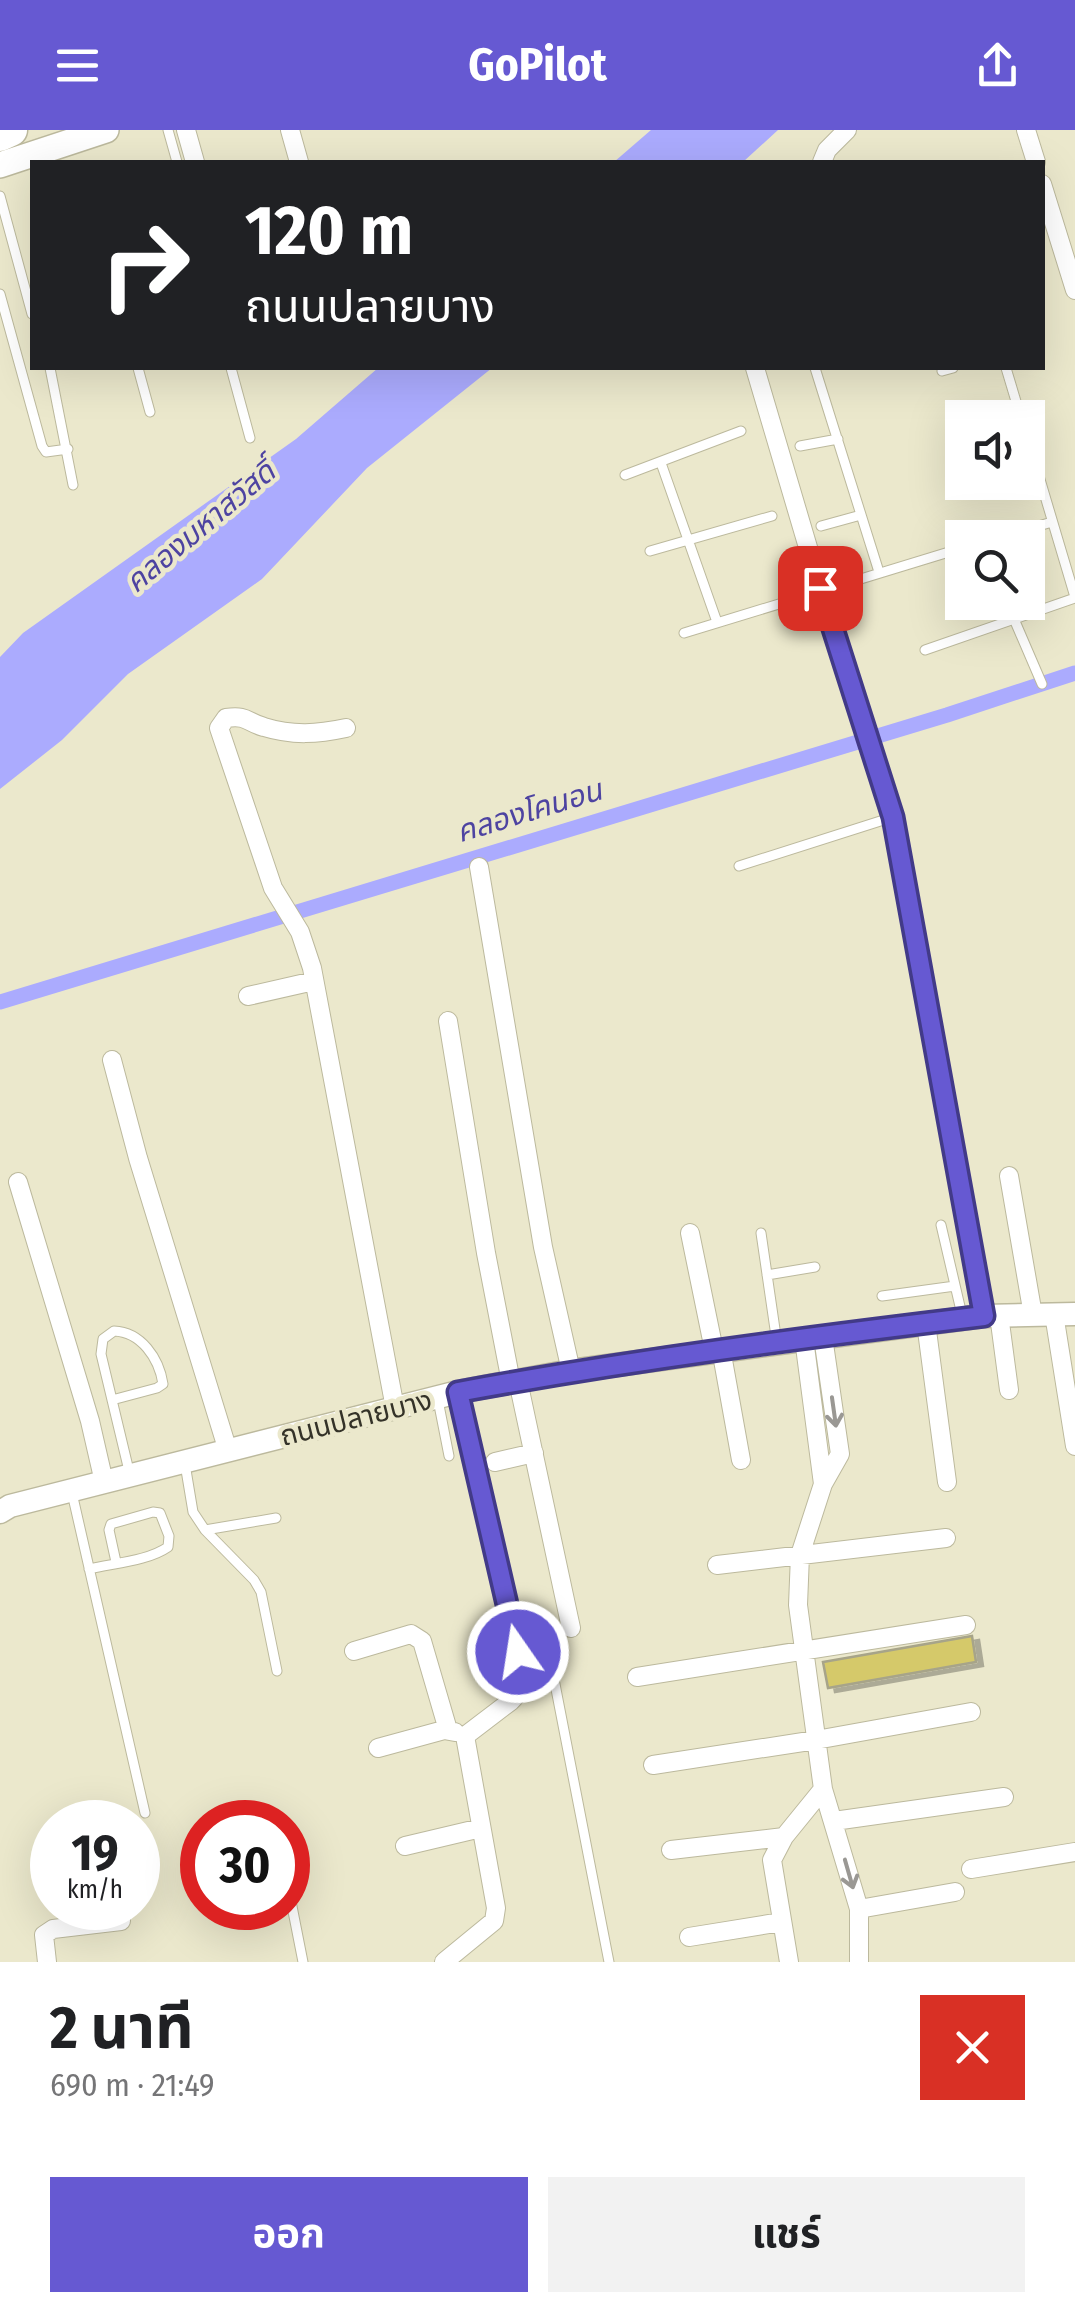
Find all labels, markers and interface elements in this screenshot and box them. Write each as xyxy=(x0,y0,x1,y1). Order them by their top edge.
icon: menu xyxy=(50,38,105,93)
text: GoPilot xyxy=(468,38,607,92)
icon: share xyxy=(970,38,1025,93)
text: 120 m xyxy=(245,189,413,273)
icon: right xyxy=(80,200,210,330)
text: ถนนปลายบาง xyxy=(245,280,495,334)
map controls xyxy=(945,400,1045,620)
button: sound xyxy=(945,400,1045,500)
water label: คลองมหาสวัสดิ์ xyxy=(118,449,288,600)
button: search xyxy=(945,520,1045,620)
pin xyxy=(778,546,863,631)
icon: arrive xyxy=(793,561,848,616)
water label: คลองโคนอน xyxy=(452,771,608,850)
street label: ถนนปลายบาง xyxy=(277,1383,435,1453)
one-way arrow xyxy=(825,1396,843,1428)
position arrow xyxy=(466,1600,570,1704)
speed limit sign: 30 xyxy=(180,1800,310,1930)
text: 19 xyxy=(71,1823,118,1883)
one-way arrow xyxy=(841,1858,859,1890)
text: km/h xyxy=(67,1875,123,1905)
text: 2 นาที xyxy=(50,1992,194,2064)
button: close xyxy=(920,1995,1025,2100)
text: 690 m · 21:49 xyxy=(50,2066,215,2104)
button: ออก xyxy=(50,2177,528,2292)
button: แชร์ xyxy=(548,2177,1025,2292)

